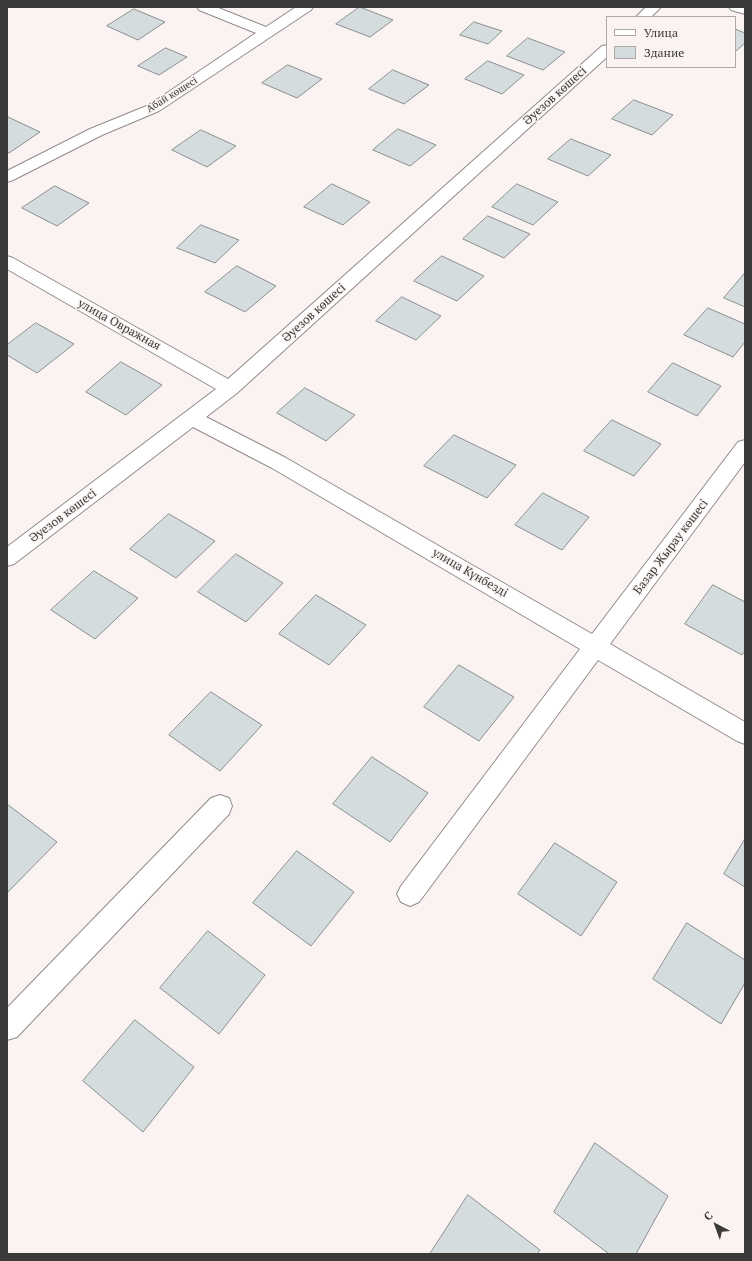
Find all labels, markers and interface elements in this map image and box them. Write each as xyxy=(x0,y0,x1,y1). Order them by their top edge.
legend xyxy=(606,16,736,68)
text: Улица xyxy=(644,25,678,40)
text: Здание xyxy=(644,45,684,60)
street label: Әуезов көшесі xyxy=(520,64,590,128)
street label: Абай көшесі xyxy=(144,75,200,115)
street label: Әуезов көшесі xyxy=(279,281,349,345)
street label: улица Овражная xyxy=(75,296,163,354)
street label: Әуезов көшесі xyxy=(27,486,99,546)
street label: Базар Жырау көшесі xyxy=(631,497,711,597)
street label: улица Күнбезді xyxy=(430,545,510,601)
north arrow xyxy=(696,1205,736,1245)
text: С xyxy=(701,1208,715,1224)

